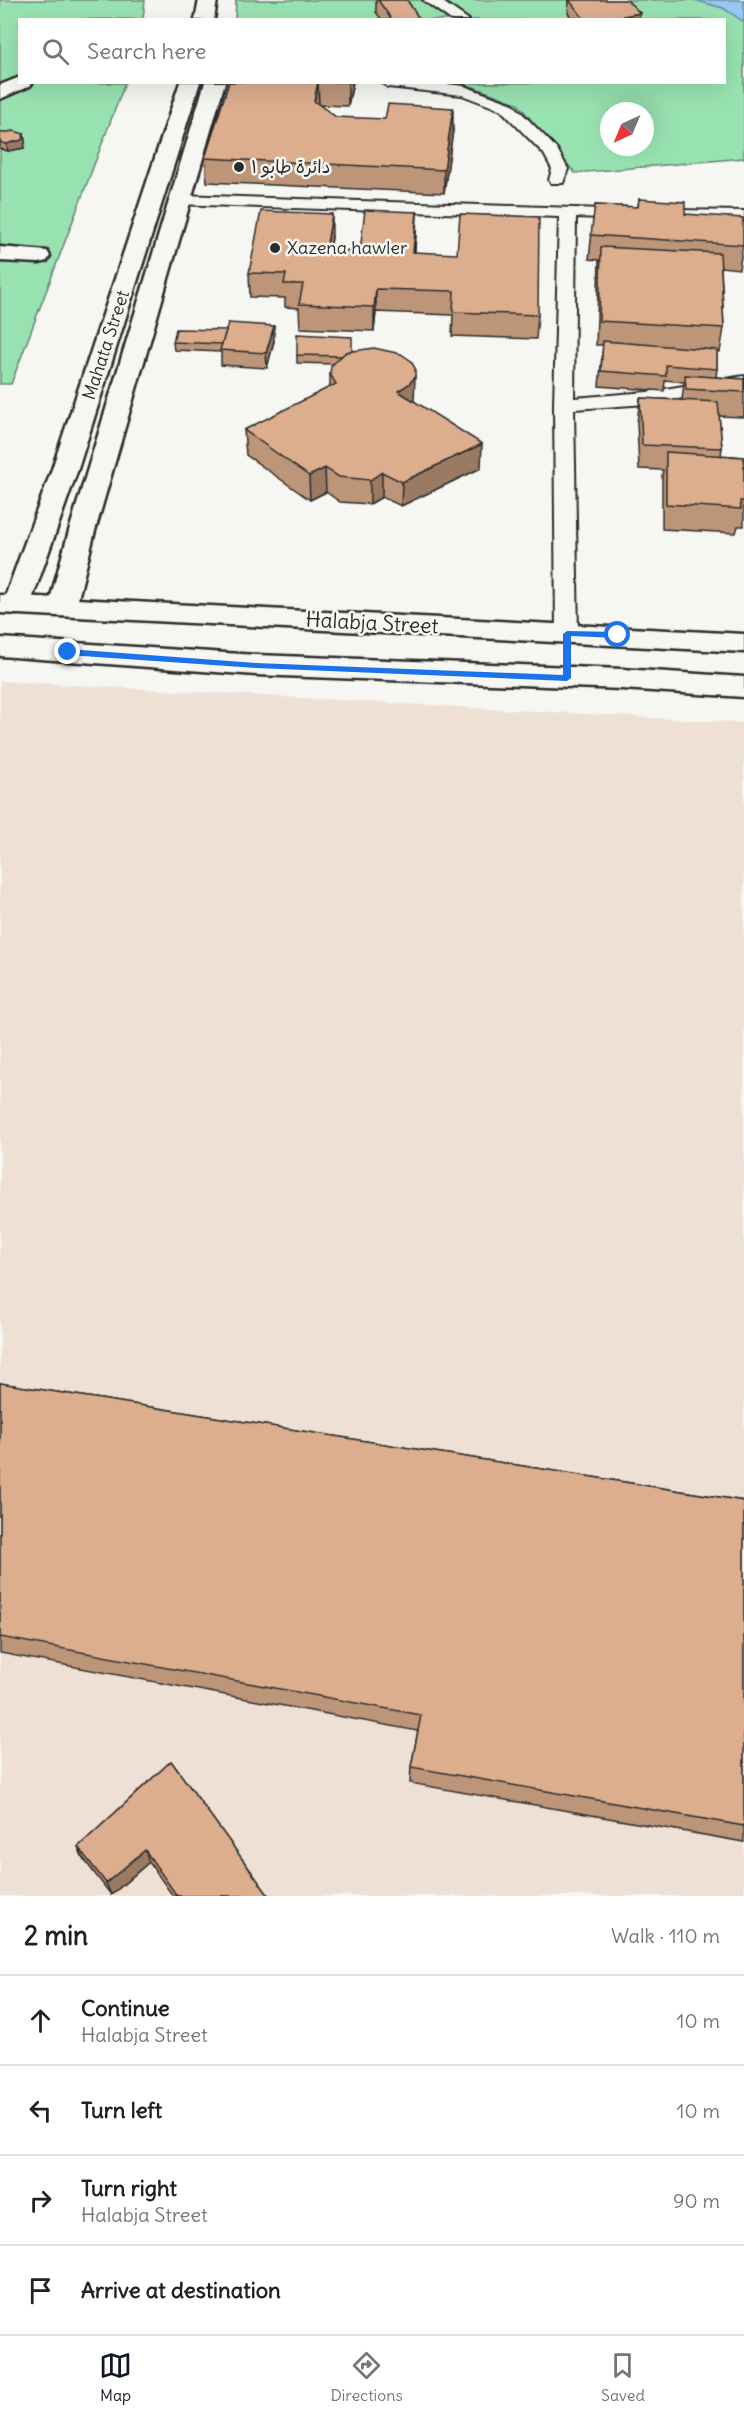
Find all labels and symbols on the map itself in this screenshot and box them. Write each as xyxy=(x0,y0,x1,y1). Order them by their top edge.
north arrow xyxy=(600,102,654,156)
place label: دائرة طابو ١ xyxy=(251,155,330,178)
marker: دائرة طابو ١ xyxy=(232,160,246,174)
place label: Xazena hawler xyxy=(287,236,408,259)
marker: Xazena hawler xyxy=(268,241,282,255)
street label: Mahata Street xyxy=(77,287,134,403)
street label: Halabja Street xyxy=(305,606,439,639)
route start xyxy=(604,621,630,647)
route end xyxy=(54,638,80,664)

